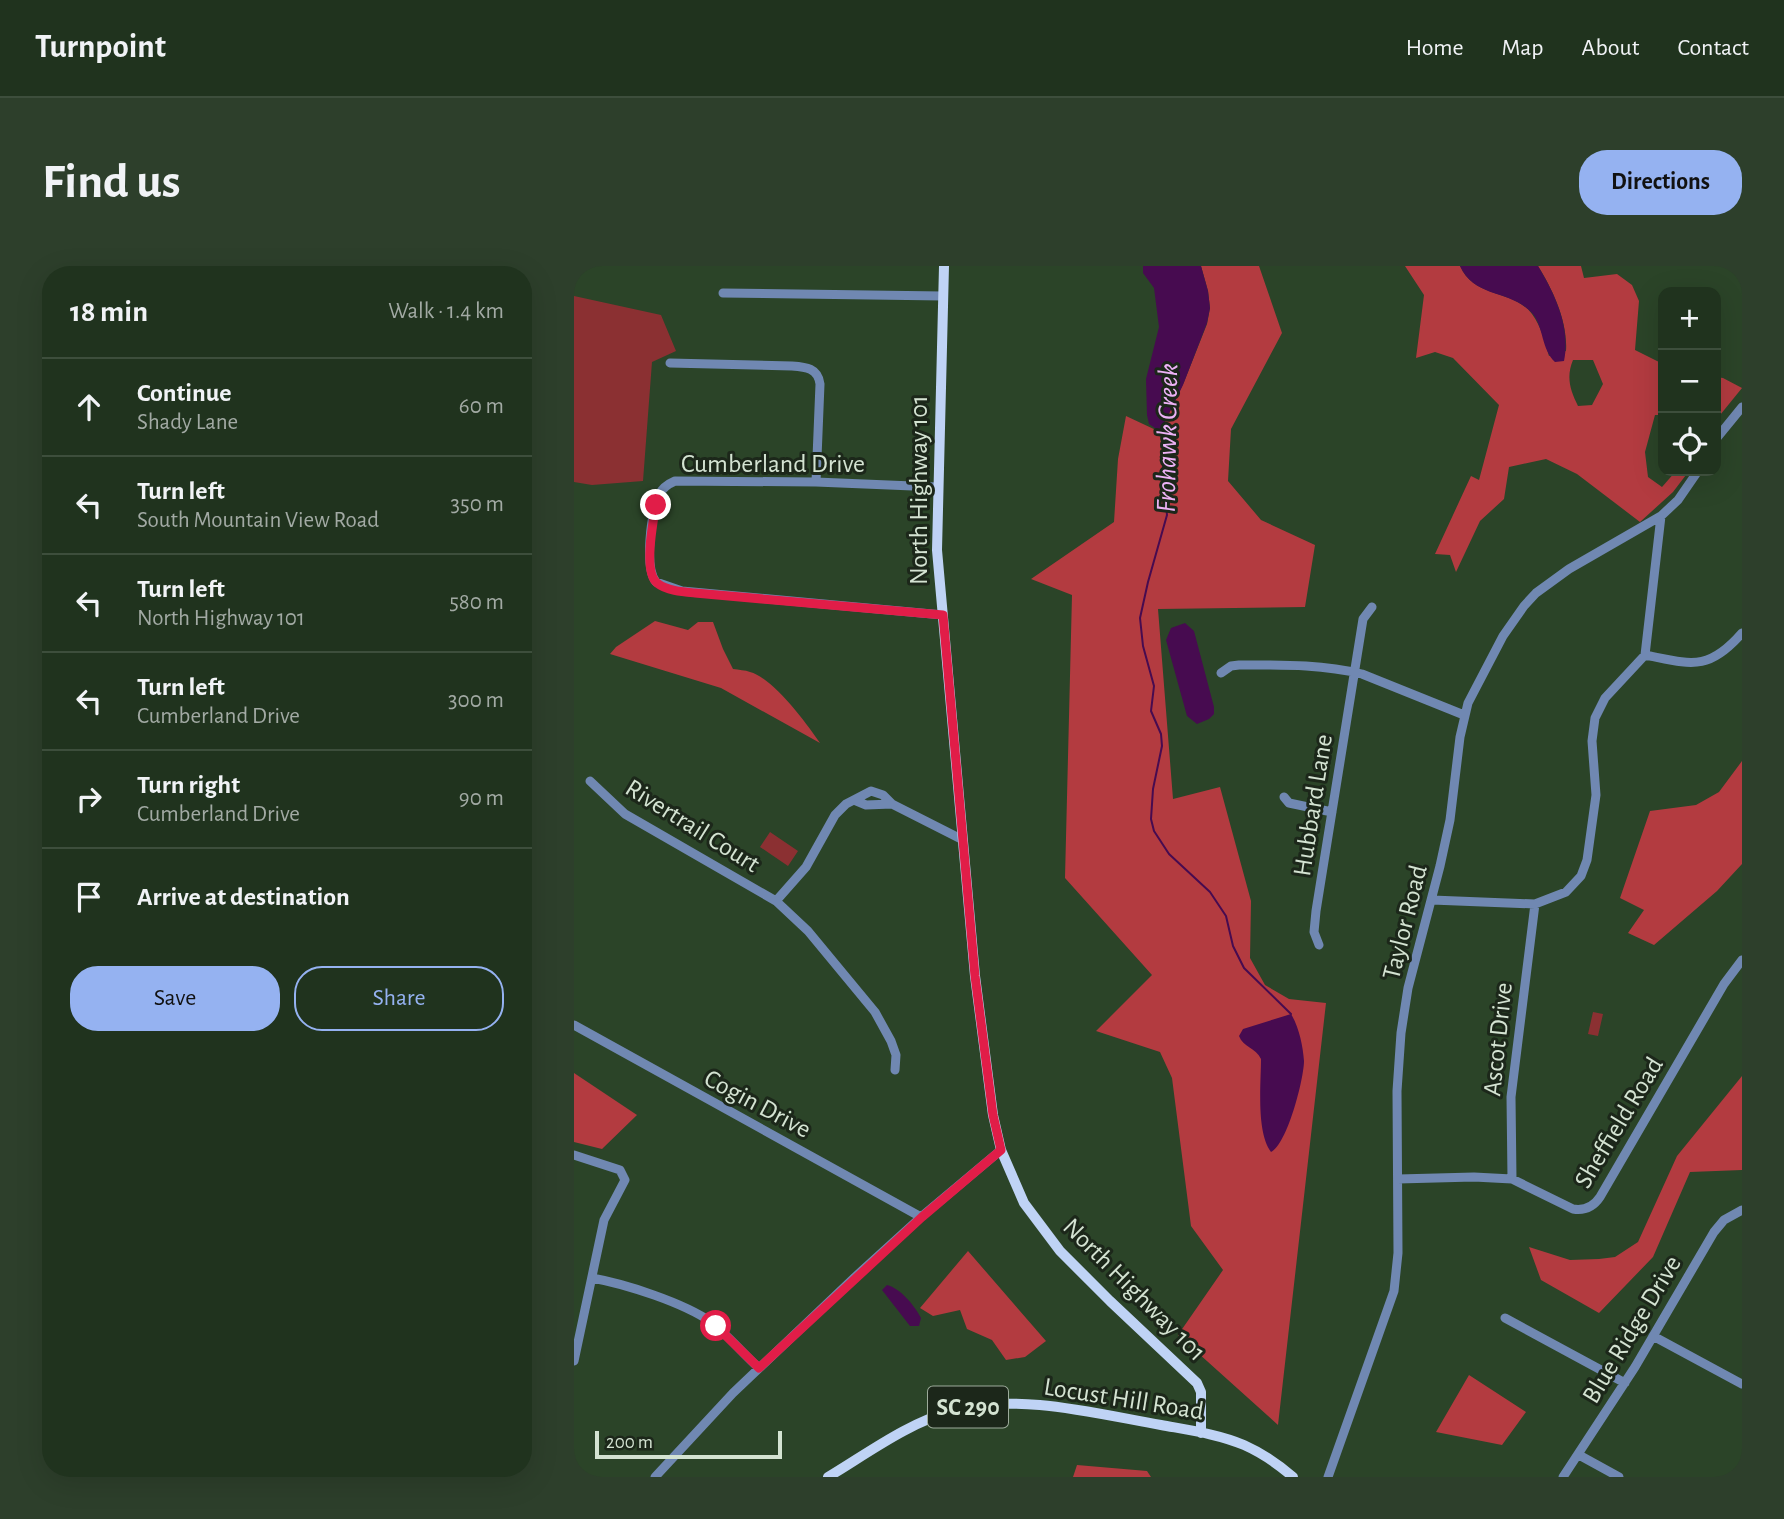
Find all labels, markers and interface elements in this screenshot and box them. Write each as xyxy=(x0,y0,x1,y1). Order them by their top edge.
text: Turnpoint xyxy=(35,31,166,64)
text: Home xyxy=(1406,36,1464,60)
text: Map xyxy=(1502,36,1544,60)
text: About xyxy=(1582,36,1639,60)
text: Contact xyxy=(1677,36,1749,60)
button: Directions xyxy=(1579,150,1742,215)
text: Find us xyxy=(42,158,181,207)
map controls xyxy=(1658,287,1721,476)
button: + xyxy=(1658,287,1721,350)
text: 18 min xyxy=(70,297,148,327)
text: Walk · 1.4 km xyxy=(388,300,504,323)
button: − xyxy=(1658,350,1721,413)
water label: Frohawk Creek xyxy=(1153,363,1183,513)
text: Continue xyxy=(137,380,232,406)
icon: ahead xyxy=(70,388,108,426)
text: 60 m xyxy=(459,395,504,418)
street label: North Highway 101 xyxy=(906,395,932,585)
text: Shady Lane xyxy=(137,411,238,434)
button: locate xyxy=(1658,413,1721,476)
street label: Cumberland Drive xyxy=(681,451,865,477)
text: Turn left xyxy=(137,478,225,504)
icon: left xyxy=(70,486,108,524)
route end xyxy=(640,489,671,520)
text: 350 m xyxy=(451,493,504,516)
text: South Mountain View Road xyxy=(137,509,379,532)
text: Turn left xyxy=(137,576,225,602)
icon: left xyxy=(70,584,108,622)
text: 580 m xyxy=(449,591,504,614)
text: North Highway 101 xyxy=(137,607,305,630)
text: Turn left xyxy=(137,674,225,700)
icon: left xyxy=(70,682,108,720)
text: 300 m xyxy=(448,689,504,712)
text: Cumberland Drive xyxy=(137,705,300,728)
street label: Hubbard Lane xyxy=(1289,732,1337,878)
text: Turn right xyxy=(137,772,240,798)
street label: Rivertrail Court xyxy=(621,774,764,877)
icon: right xyxy=(70,780,108,818)
text: 90 m xyxy=(459,787,504,810)
text: Cumberland Drive xyxy=(137,803,300,826)
street label: Taylor Road xyxy=(1378,862,1432,982)
icon: arrive xyxy=(70,878,108,916)
text: Arrive at destination xyxy=(137,884,350,910)
button: Save xyxy=(70,966,280,1031)
button: Share xyxy=(294,966,504,1031)
street label: Ascot Drive xyxy=(1479,981,1517,1097)
street label: Sheffield Road xyxy=(1570,1053,1668,1193)
street label: Cogin Drive xyxy=(700,1065,815,1143)
street label: North Highway 101 xyxy=(1058,1213,1211,1366)
street label: Blue Ridge Drive xyxy=(1578,1251,1686,1408)
route start xyxy=(700,1310,731,1341)
street label: Locust Hill Road xyxy=(1042,1374,1206,1424)
road number: SC 290 xyxy=(928,1386,1008,1428)
scale bar xyxy=(595,1428,782,1460)
text: 200 m xyxy=(606,1433,653,1452)

